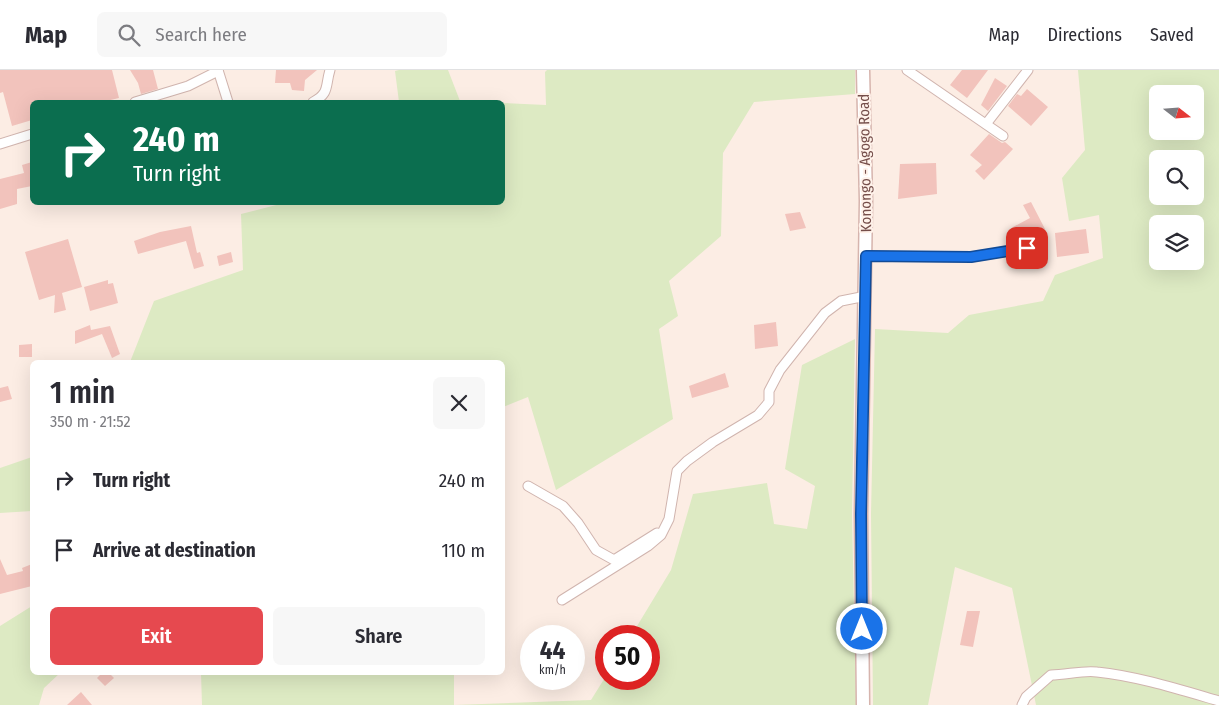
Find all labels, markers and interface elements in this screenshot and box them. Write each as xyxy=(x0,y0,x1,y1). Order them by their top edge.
search box xyxy=(97,12,447,57)
text: Map xyxy=(25,21,67,49)
icon: search xyxy=(115,21,143,49)
text: Search here xyxy=(155,23,247,46)
text: Map xyxy=(988,24,1020,46)
text: Directions xyxy=(1048,24,1122,46)
text: Saved xyxy=(1150,24,1194,46)
north arrow xyxy=(1149,85,1204,140)
map controls xyxy=(1149,85,1204,270)
street label: Konongo - Agogo Road xyxy=(855,94,875,232)
text: 240 m xyxy=(133,118,220,160)
icon: right xyxy=(50,120,115,185)
button: search xyxy=(1149,150,1204,205)
text: Turn right xyxy=(133,160,221,187)
button: layers xyxy=(1149,215,1204,270)
pin xyxy=(1006,227,1048,269)
icon: arrive xyxy=(1013,234,1041,262)
text: 1 min xyxy=(50,375,115,411)
button: close xyxy=(433,377,485,429)
text: 350 m · 21:52 xyxy=(50,412,131,431)
icon: right xyxy=(50,466,78,494)
text: Turn right xyxy=(93,469,170,492)
text: 240 m xyxy=(439,469,485,492)
icon: arrive xyxy=(50,536,78,564)
text: Arrive at destination xyxy=(93,539,256,562)
text: 110 m xyxy=(441,539,485,562)
position arrow xyxy=(835,602,887,654)
button: Exit xyxy=(50,607,263,665)
button: Share xyxy=(273,607,485,665)
speed limit sign: 50 xyxy=(595,625,660,690)
text: 44 xyxy=(540,636,565,666)
text: km/h xyxy=(539,663,566,677)

